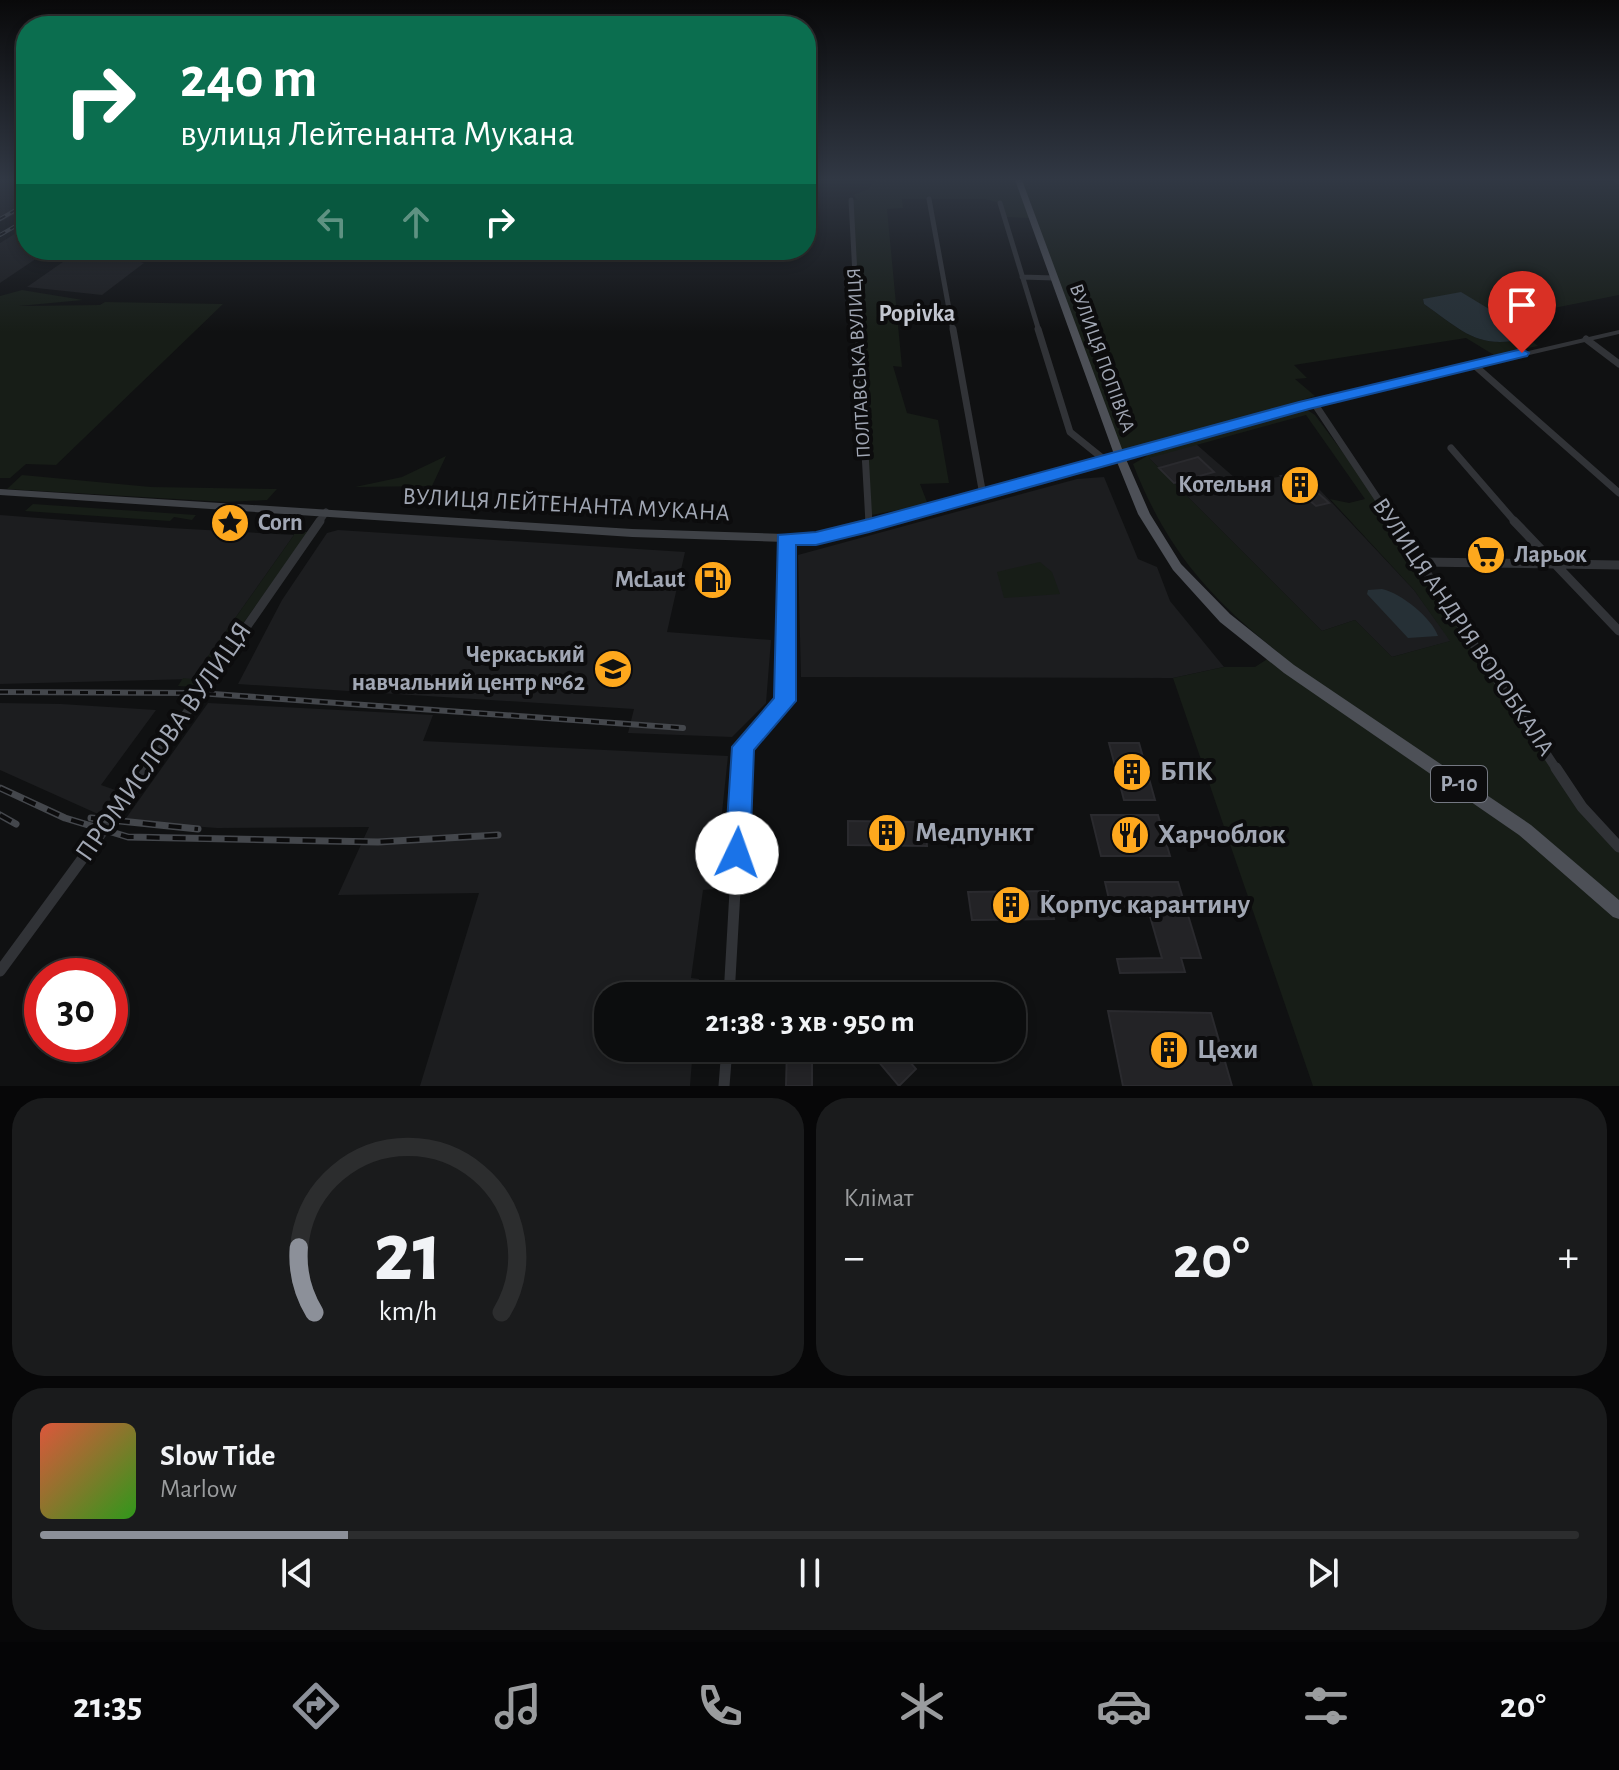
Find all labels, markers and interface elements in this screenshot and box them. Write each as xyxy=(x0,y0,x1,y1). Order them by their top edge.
icon: right xyxy=(48,48,152,152)
text: 240 m xyxy=(180,51,317,107)
text: вулиця Лейтенанта Мукана xyxy=(180,116,575,152)
icon: left xyxy=(310,200,354,244)
icon: ahead xyxy=(394,200,438,244)
icon: right xyxy=(478,200,522,244)
street label: ПОЛТАВСЬКА ВУЛИЦЯ xyxy=(844,267,874,459)
pin xyxy=(1488,271,1556,353)
street label: ВУЛИЦЯ ПОПІВКА xyxy=(1066,281,1138,435)
icon: arrive xyxy=(1500,283,1544,327)
district label: Popivka xyxy=(879,302,955,326)
building icon: Котельня xyxy=(1279,464,1321,506)
place label: Котельня xyxy=(1178,473,1272,497)
street label: ВУЛИЦЯ ЛЕЙТЕНАНТА МУКАНА xyxy=(402,484,730,526)
street label: ВУЛИЦЯ АНДРІЯ ВОРОБКАЛА xyxy=(1368,494,1558,760)
place icon: Corn xyxy=(209,502,251,544)
place label: Corn xyxy=(258,511,303,535)
supermarket icon: Ларьок xyxy=(1465,534,1507,576)
place label: Ларьок xyxy=(1514,543,1587,567)
fuel station icon: McLaut xyxy=(692,559,734,601)
place label: McLaut xyxy=(615,568,685,592)
street label: ПРОМИСЛОВА ВУЛИЦЯ xyxy=(71,617,257,867)
place label: Черкаський навчальний центр №62 xyxy=(352,643,585,695)
school or university icon: Черкаський навчальний центр №62 xyxy=(592,648,634,690)
building icon: БПК xyxy=(1111,751,1153,793)
place label: БПК xyxy=(1160,758,1213,786)
road number: Р-10 xyxy=(1431,766,1487,802)
position arrow xyxy=(695,811,779,895)
building icon: Медпункт xyxy=(866,812,908,854)
restaurant icon: Харчоблок xyxy=(1109,814,1151,856)
place label: Медпункт xyxy=(915,819,1034,847)
place label: Харчоблок xyxy=(1158,821,1286,849)
building icon: Корпус карантину xyxy=(990,884,1032,926)
place label: Корпус карантину xyxy=(1039,891,1250,919)
speed limit sign: 30 xyxy=(24,958,128,1062)
text: 21:38 · 3 хв · 950 m xyxy=(705,1007,915,1037)
building icon: Цехи xyxy=(1148,1029,1190,1071)
place label: Цехи xyxy=(1197,1036,1258,1064)
text: Клімат xyxy=(844,1185,913,1211)
text: 21 xyxy=(373,1212,442,1296)
text: 20° xyxy=(1173,1229,1250,1289)
text: − xyxy=(844,1236,865,1280)
text: + xyxy=(1558,1236,1579,1280)
text: km/h xyxy=(378,1297,437,1326)
text: Slow Tide xyxy=(160,1441,275,1471)
text: Marlow xyxy=(160,1476,237,1502)
icon: previous xyxy=(275,1551,319,1595)
icon: pause xyxy=(788,1551,832,1595)
icon: next xyxy=(1301,1551,1345,1595)
icon: directions xyxy=(288,1678,344,1734)
icon: music xyxy=(490,1678,546,1734)
icon: phone xyxy=(692,1678,748,1734)
icon: climate xyxy=(894,1678,950,1734)
icon: car xyxy=(1096,1678,1152,1734)
icon: filters xyxy=(1298,1678,1354,1734)
text: 21:35 xyxy=(73,1688,142,1724)
text: 20° xyxy=(1500,1688,1546,1724)

